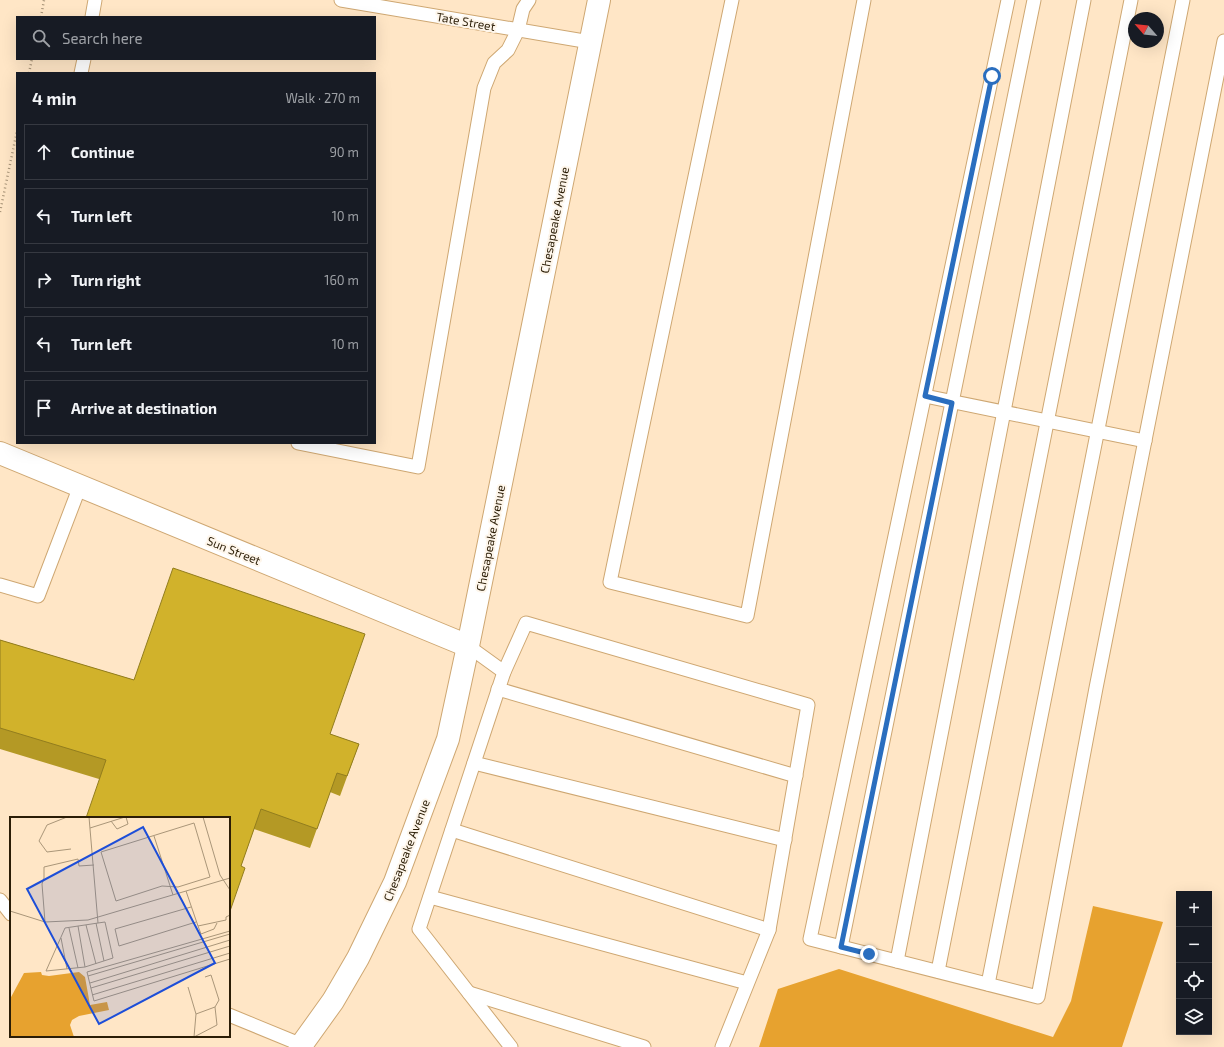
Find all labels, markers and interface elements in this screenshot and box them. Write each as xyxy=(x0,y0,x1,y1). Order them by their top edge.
street label: Tate Street xyxy=(435,9,497,33)
north arrow xyxy=(1128,12,1164,48)
search box xyxy=(16,16,376,60)
icon: search xyxy=(30,27,52,49)
text: Search here xyxy=(62,29,143,47)
route start xyxy=(983,67,1001,85)
text: 4 min xyxy=(32,88,76,108)
text: Walk · 270 m xyxy=(285,90,360,106)
icon: ahead xyxy=(33,141,55,163)
text: Continue xyxy=(71,143,134,161)
text: 90 m xyxy=(329,144,359,160)
street label: Chesapeake Avenue xyxy=(537,166,571,274)
icon: left xyxy=(33,205,55,227)
text: Turn left xyxy=(71,207,132,225)
text: 10 m xyxy=(332,208,359,224)
icon: right xyxy=(33,269,55,291)
text: Turn right xyxy=(71,271,141,289)
text: 160 m xyxy=(324,272,359,288)
icon: left xyxy=(33,333,55,355)
text: Turn left xyxy=(71,335,132,353)
text: 10 m xyxy=(332,336,359,352)
icon: arrive xyxy=(33,397,55,419)
text: Arrive at destination xyxy=(71,399,217,417)
street label: Chesapeake Avenue xyxy=(473,484,507,592)
street label: Sun Street xyxy=(205,533,263,567)
street label: Chesapeake Avenue xyxy=(380,797,432,903)
inset map xyxy=(10,817,230,1037)
map controls xyxy=(1176,891,1212,1035)
button: + xyxy=(1176,891,1212,927)
button: − xyxy=(1176,927,1212,963)
route end xyxy=(860,945,878,963)
button: locate xyxy=(1176,963,1212,999)
button: layers xyxy=(1176,999,1212,1035)

